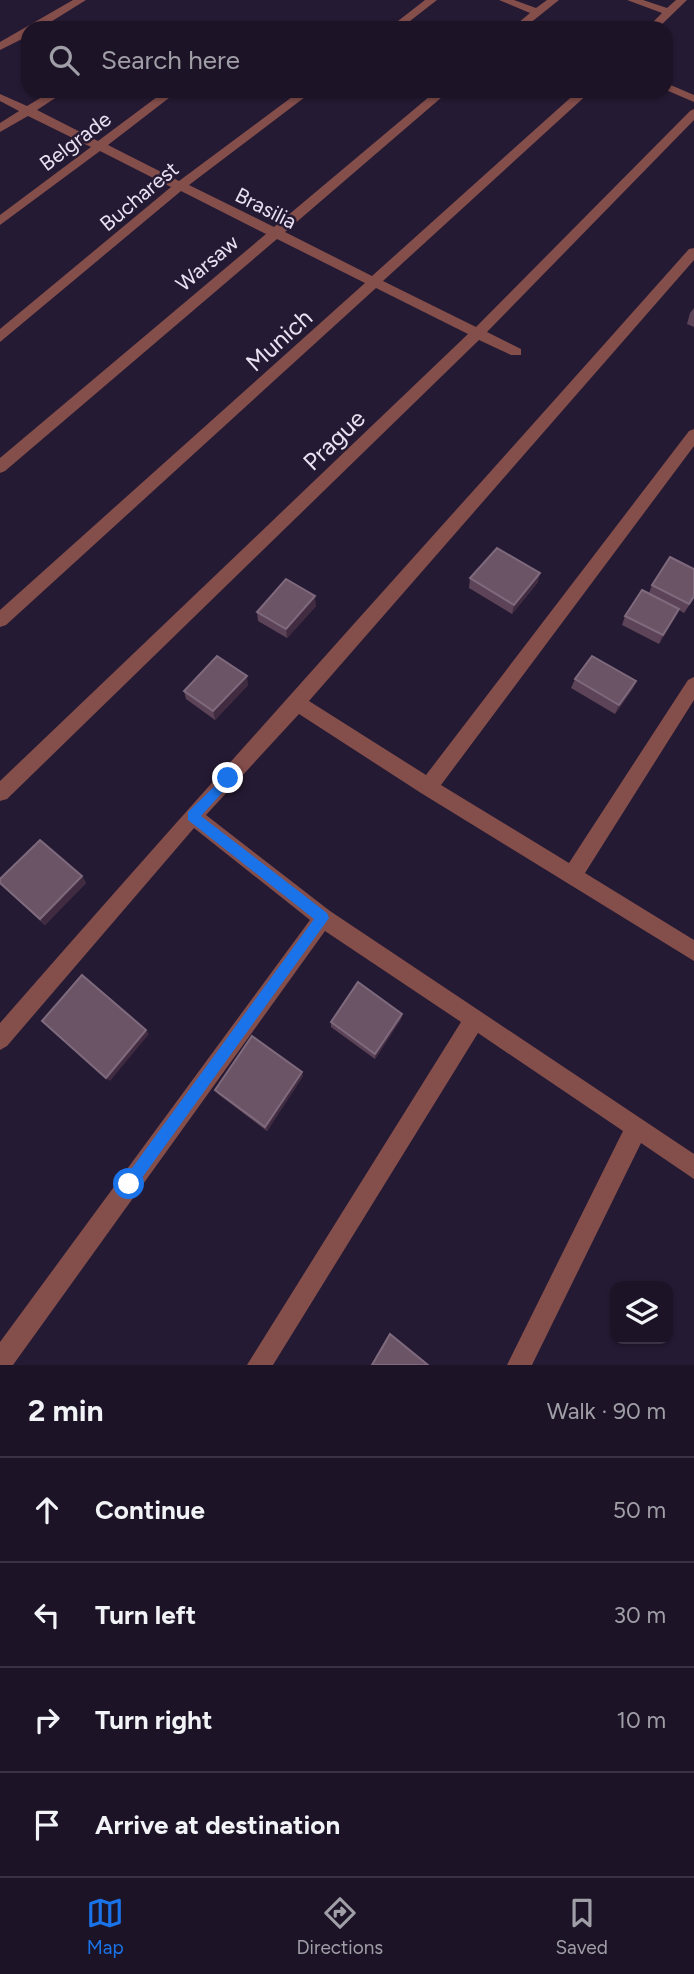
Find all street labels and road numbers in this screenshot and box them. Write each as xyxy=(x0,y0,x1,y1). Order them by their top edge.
street label: Belgrade xyxy=(34,106,116,176)
street label: Bucharest xyxy=(95,156,183,236)
street label: Brasilia xyxy=(231,182,301,234)
street label: Warsaw xyxy=(171,229,244,296)
street label: Munich xyxy=(240,303,318,377)
street label: Prague xyxy=(297,404,371,476)

